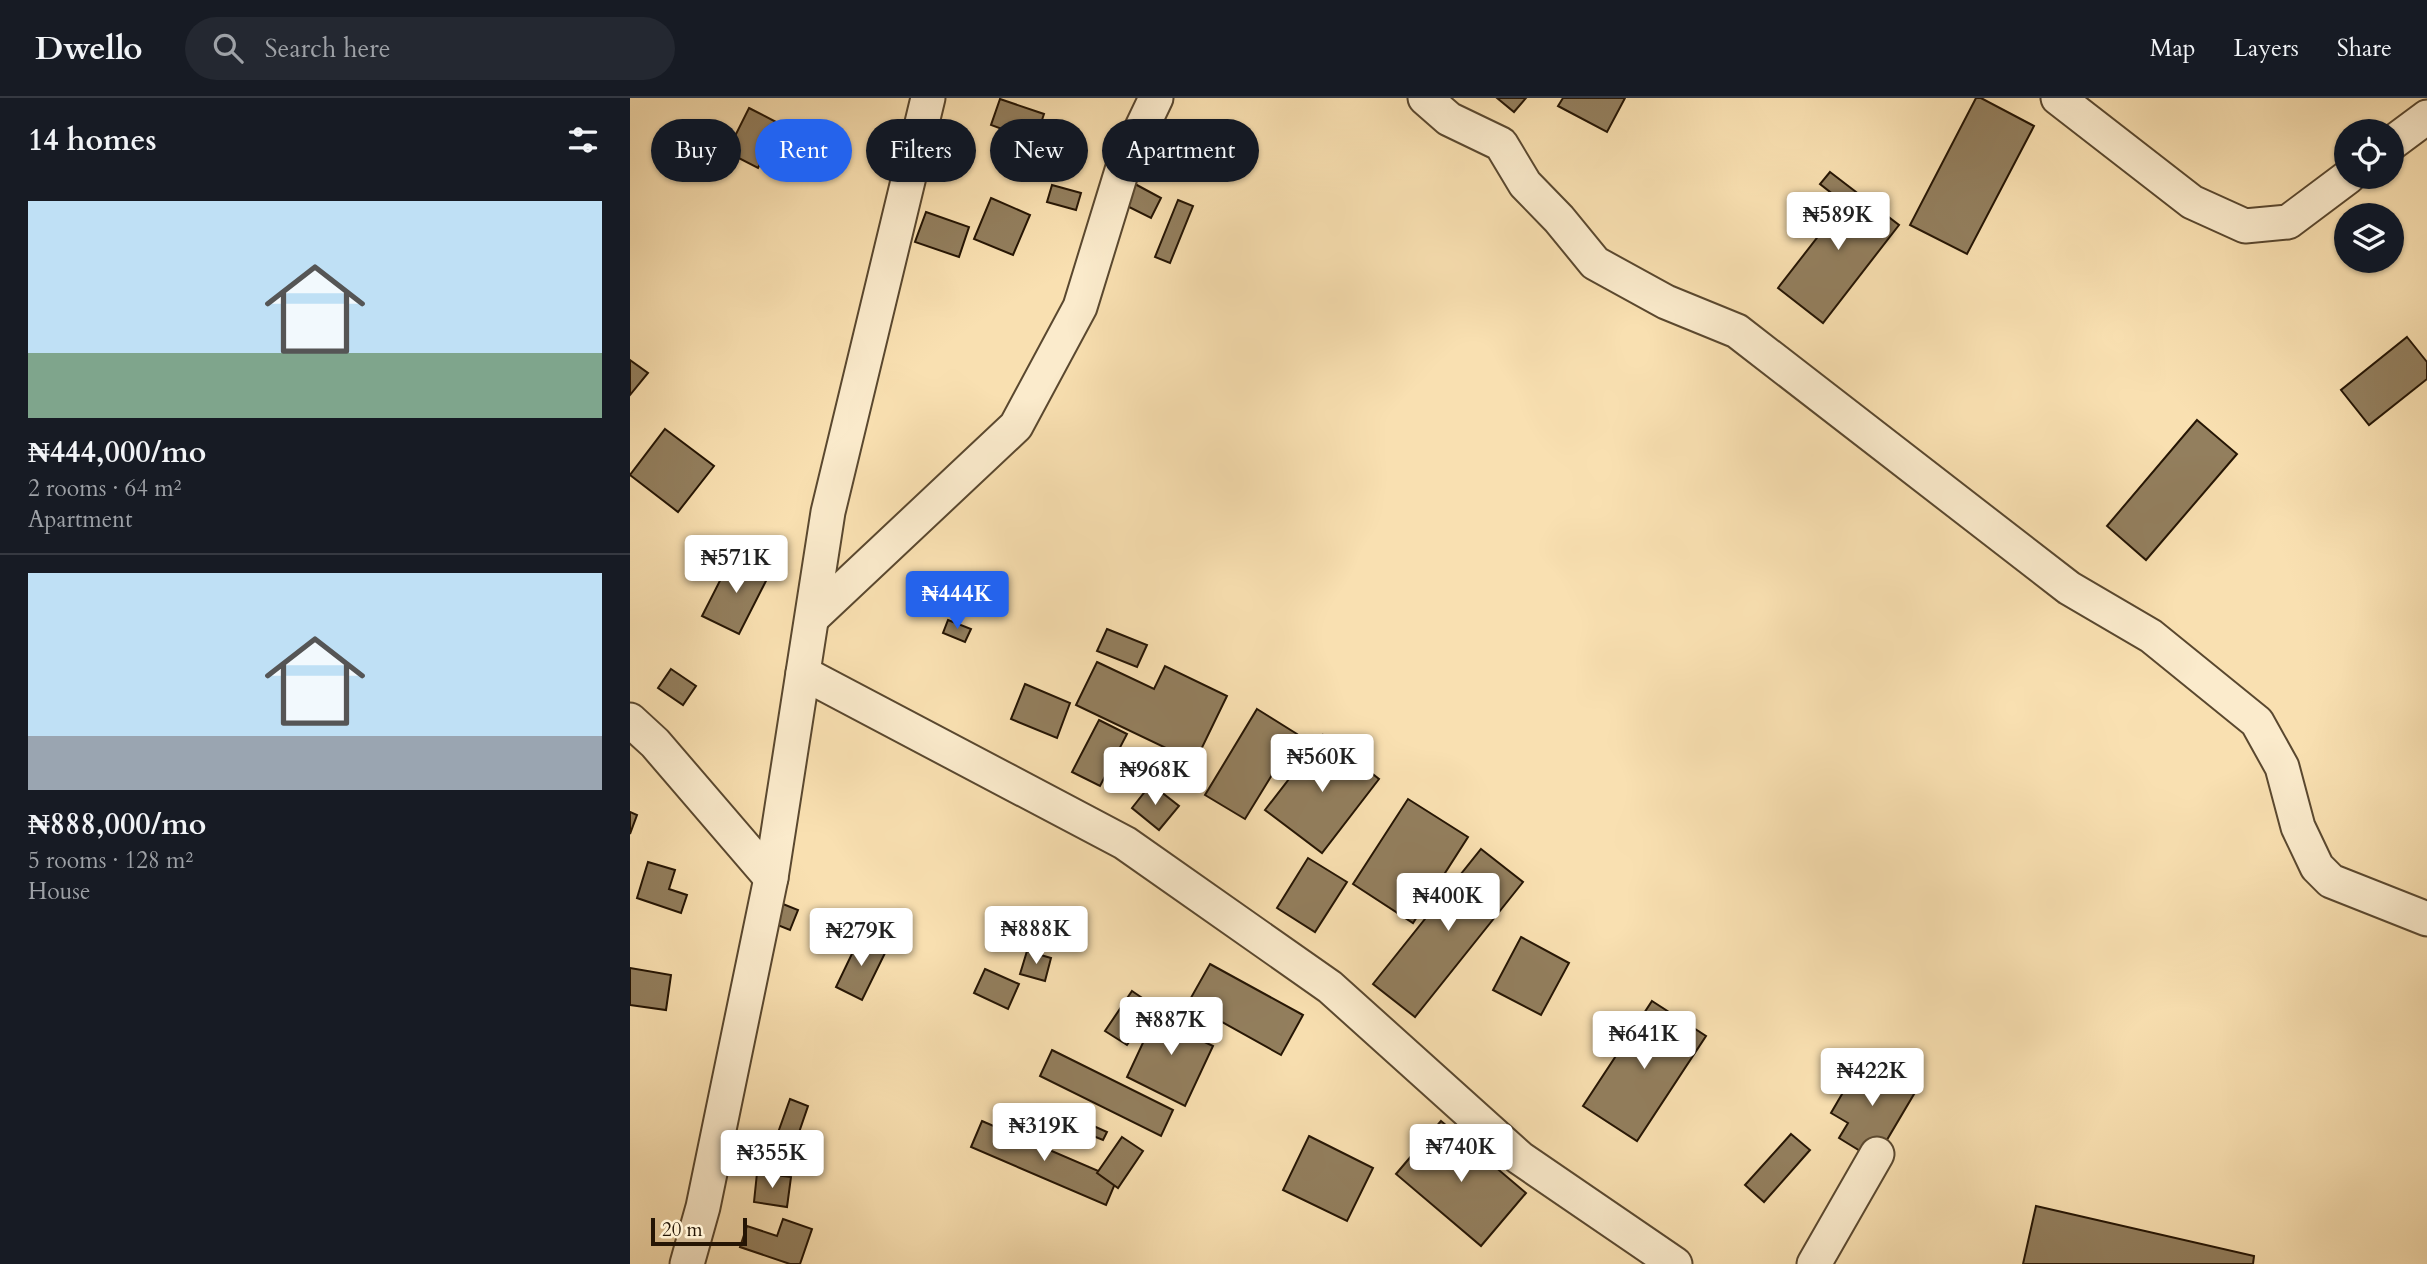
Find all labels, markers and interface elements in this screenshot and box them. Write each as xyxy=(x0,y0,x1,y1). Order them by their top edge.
search box xyxy=(185,17,675,80)
text: Dwello xyxy=(35,26,143,71)
icon: search xyxy=(209,29,247,67)
text: Search here xyxy=(265,31,391,66)
text: Map xyxy=(2150,32,2196,65)
text: Layers xyxy=(2234,32,2299,65)
text: Share xyxy=(2337,32,2392,65)
chip: Buy xyxy=(651,119,741,182)
chip: Rent xyxy=(755,119,852,182)
chip: Filters xyxy=(866,119,976,182)
chip: New xyxy=(990,119,1088,182)
chip: Apartment xyxy=(1102,119,1259,182)
map controls xyxy=(2334,119,2404,273)
button: locate xyxy=(2334,119,2404,189)
text: 14 homes xyxy=(28,120,157,161)
icon: filters xyxy=(564,121,602,159)
pin: ₦589K xyxy=(1789,192,1887,252)
text: ₦589K xyxy=(1803,199,1873,230)
button: layers xyxy=(2334,203,2404,273)
icon: home xyxy=(252,246,378,372)
text: ₦444,000/mo xyxy=(28,432,206,473)
text: 2 rooms · 64 m² xyxy=(28,473,181,504)
text: Apartment xyxy=(28,504,132,535)
pin: ₦571K xyxy=(687,536,785,595)
text: ₦571K xyxy=(701,542,771,573)
pin: ₦444K xyxy=(908,572,1006,631)
text: ₦444K xyxy=(922,578,992,609)
icon: home xyxy=(252,618,378,744)
pin: ₦560K xyxy=(1273,734,1371,794)
text: ₦560K xyxy=(1287,741,1357,772)
pin: ₦968K xyxy=(1106,748,1204,807)
text: ₦968K xyxy=(1120,754,1190,785)
text: ₦888,000/mo xyxy=(28,804,206,845)
text: 5 rooms · 128 m² xyxy=(28,845,193,876)
pin: ₦400K xyxy=(1399,874,1497,933)
text: House xyxy=(28,876,90,907)
text: ₦400K xyxy=(1413,880,1483,911)
pin: ₦888K xyxy=(987,906,1085,966)
pin: ₦279K xyxy=(812,908,910,968)
text: ₦888K xyxy=(1001,913,1071,944)
text: ₦279K xyxy=(826,915,896,946)
pin: ₦887K xyxy=(1122,998,1220,1057)
text: ₦887K xyxy=(1136,1004,1206,1035)
pin: ₦641K xyxy=(1595,1012,1693,1071)
text: ₦641K xyxy=(1609,1018,1679,1049)
pin: ₦422K xyxy=(1823,1048,1921,1108)
text: ₦422K xyxy=(1837,1055,1907,1086)
pin: ₦319K xyxy=(995,1104,1093,1163)
text: ₦319K xyxy=(1009,1110,1079,1141)
pin: ₦740K xyxy=(1412,1124,1510,1184)
pin: ₦355K xyxy=(723,1130,821,1190)
text: ₦740K xyxy=(1426,1131,1496,1162)
text: ₦355K xyxy=(737,1137,807,1168)
scale bar xyxy=(651,1215,747,1247)
text: 20 m xyxy=(662,1217,703,1243)

